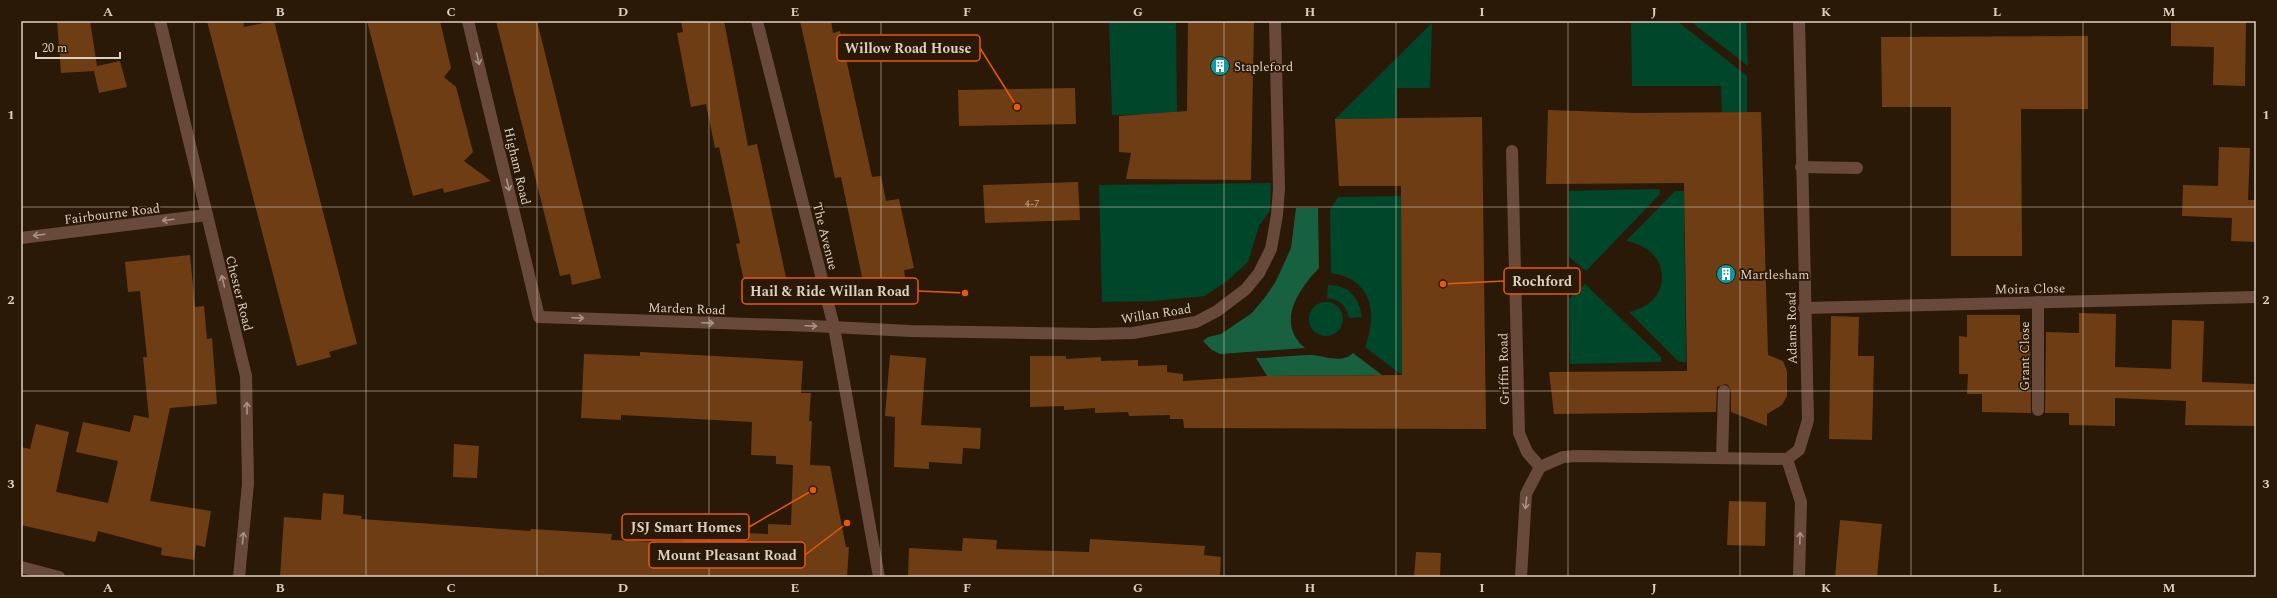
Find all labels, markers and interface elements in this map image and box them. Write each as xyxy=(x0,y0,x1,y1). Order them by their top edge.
text: A xyxy=(103,2,113,22)
text: B xyxy=(275,2,285,22)
text: C xyxy=(446,2,456,22)
text: D xyxy=(618,2,628,22)
text: E xyxy=(791,2,800,22)
text: F xyxy=(963,2,971,22)
text: G xyxy=(1133,2,1143,22)
text: H xyxy=(1305,2,1316,22)
text: I xyxy=(1479,2,1485,22)
text: J xyxy=(1651,2,1657,22)
text: K xyxy=(1821,2,1831,22)
text: L xyxy=(1993,2,2001,22)
text: M xyxy=(2163,2,2176,22)
scale bar xyxy=(36,34,120,60)
callout: Willow Road House xyxy=(837,35,980,61)
text: Willow Road House xyxy=(845,38,972,59)
text: 20 m xyxy=(42,39,67,58)
one-way arrow xyxy=(474,52,482,65)
building icon: Stapleford xyxy=(1209,55,1231,77)
place label: Stapleford xyxy=(1234,57,1293,77)
text: 1 xyxy=(7,105,15,125)
text: 1 xyxy=(2262,105,2270,125)
street label: Higham Road xyxy=(498,125,536,207)
one-way arrow xyxy=(505,179,512,192)
house number: 4-7 xyxy=(1024,195,1040,212)
street label: Fairbourne Road xyxy=(63,198,161,230)
street label: The Avenue xyxy=(807,200,843,272)
one-way arrow xyxy=(162,216,175,224)
one-way arrow xyxy=(33,232,46,239)
street label: Chester Road xyxy=(220,253,258,333)
building icon: Martlesham xyxy=(1715,263,1737,285)
place label: Martlesham xyxy=(1740,265,1809,285)
callout: Rochford xyxy=(1504,268,1580,294)
text: Rochford xyxy=(1512,271,1572,292)
one-way arrow xyxy=(219,275,226,288)
callout: Hail & Ride Willan Road xyxy=(742,278,918,304)
street label: Moira Close xyxy=(1995,278,2066,300)
text: Hail & Ride Willan Road xyxy=(750,281,910,302)
text: 2 xyxy=(7,290,15,310)
text: 2 xyxy=(2262,290,2270,310)
street label: Adams Road xyxy=(1781,292,1803,364)
street label: Marden Road xyxy=(648,298,726,320)
street label: Willan Road xyxy=(1120,299,1193,329)
one-way arrow xyxy=(571,314,584,322)
one-way arrow xyxy=(701,319,714,327)
street label: Grant Close xyxy=(2015,321,2035,391)
one-way arrow xyxy=(804,322,817,330)
street label: Griffin Road xyxy=(1493,333,1515,405)
one-way arrow xyxy=(243,402,250,415)
text: 3 xyxy=(7,474,15,494)
text: 3 xyxy=(2262,474,2270,494)
one-way arrow xyxy=(1522,496,1529,509)
callout: JSJ Smart Homes xyxy=(622,514,749,540)
text: JSJ Smart Homes xyxy=(630,517,742,538)
one-way arrow xyxy=(239,532,247,545)
one-way arrow xyxy=(1796,532,1804,545)
callout: Mount Pleasant Road xyxy=(649,542,805,568)
text: Mount Pleasant Road xyxy=(657,545,797,566)
text: A xyxy=(103,578,113,598)
text: B xyxy=(275,578,285,598)
text: C xyxy=(446,578,456,598)
text: D xyxy=(618,578,628,598)
text: E xyxy=(791,578,800,598)
text: F xyxy=(963,578,971,598)
text: G xyxy=(1133,578,1143,598)
text: H xyxy=(1305,578,1316,598)
text: I xyxy=(1479,578,1485,598)
text: J xyxy=(1651,578,1657,598)
text: K xyxy=(1821,578,1831,598)
text: L xyxy=(1993,578,2001,598)
text: M xyxy=(2163,578,2176,598)

